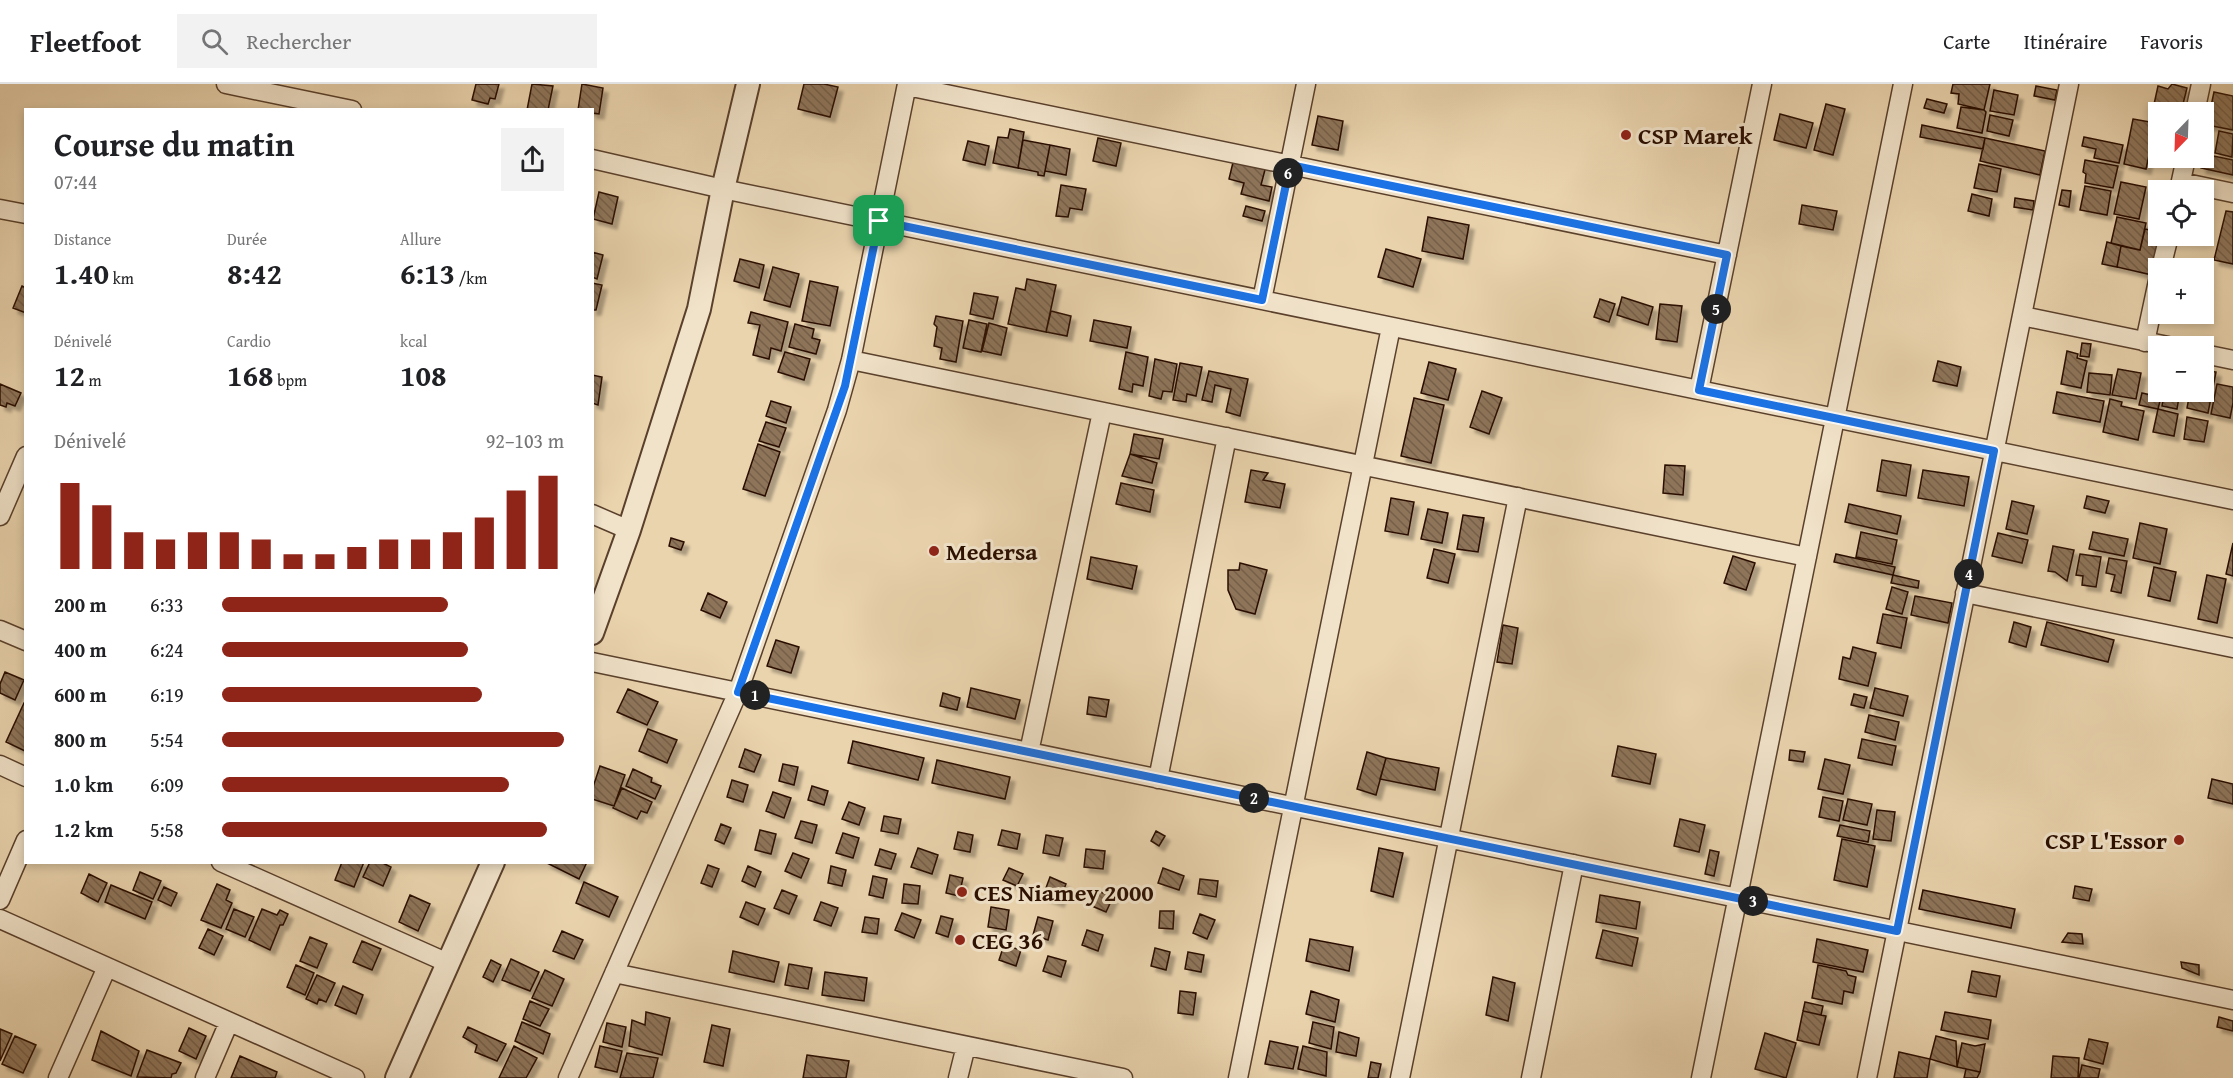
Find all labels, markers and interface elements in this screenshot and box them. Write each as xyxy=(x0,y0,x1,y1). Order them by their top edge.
search box xyxy=(177,14,597,68)
text: Fleetfoot xyxy=(30,21,141,62)
icon: search xyxy=(198,25,231,58)
text: Rechercher xyxy=(246,25,351,57)
text: Carte xyxy=(1943,26,1990,57)
text: Itinéraire xyxy=(2023,26,2107,57)
text: Favoris xyxy=(2140,26,2203,57)
north arrow xyxy=(2148,102,2214,168)
map controls xyxy=(2148,102,2214,402)
place label: CSP Marek xyxy=(1638,118,1753,153)
text: Course du matin xyxy=(54,120,295,168)
button: share xyxy=(501,128,564,191)
marker: CSP Marek xyxy=(1619,128,1633,142)
pin: 6 xyxy=(1273,158,1303,188)
text: 6 xyxy=(1284,161,1292,185)
text: 07:44 xyxy=(54,167,97,196)
button: locate xyxy=(2148,180,2214,246)
pin xyxy=(853,195,904,246)
icon: arrive xyxy=(862,204,895,237)
text: Distance xyxy=(54,227,111,251)
text: Durée xyxy=(227,227,267,251)
text: Allure xyxy=(400,227,441,251)
text: 1.40 xyxy=(54,251,109,295)
text: 8:42 xyxy=(227,251,282,295)
text: 6:13 xyxy=(400,251,455,295)
button: + xyxy=(2148,258,2214,324)
text: km xyxy=(109,266,134,290)
text: /km xyxy=(455,266,487,290)
pin: 5 xyxy=(1701,294,1731,324)
text: 5 xyxy=(1712,297,1720,321)
text: Dénivelé xyxy=(54,329,112,353)
text: Cardio xyxy=(227,329,271,353)
text: kcal xyxy=(400,329,427,353)
button: − xyxy=(2148,336,2214,402)
text: 12 xyxy=(54,353,85,397)
text: 168 xyxy=(227,353,274,397)
text: 108 xyxy=(400,353,447,397)
text: m xyxy=(85,368,102,392)
text: bpm xyxy=(274,368,307,392)
text: Dénivelé xyxy=(54,426,126,455)
text: 92–103 m xyxy=(486,426,564,455)
place label: Medersa xyxy=(946,534,1038,569)
marker: Medersa xyxy=(927,544,941,558)
pin: 4 xyxy=(1954,559,1984,589)
text: 4 xyxy=(1965,562,1973,586)
text: 200 m xyxy=(54,590,107,619)
text: 6:33 xyxy=(150,590,184,619)
text: 400 m xyxy=(54,635,107,664)
text: 6:24 xyxy=(150,635,184,664)
text: 600 m xyxy=(54,680,107,709)
text: 6:19 xyxy=(150,680,184,709)
pin: 1 xyxy=(740,680,770,710)
text: 1 xyxy=(751,683,759,707)
text: 800 m xyxy=(54,725,107,754)
text: 5:54 xyxy=(150,725,184,754)
text: 1.0 km xyxy=(54,770,113,799)
text: 6:09 xyxy=(150,770,184,799)
pin: 2 xyxy=(1239,783,1269,813)
text: 2 xyxy=(1250,786,1258,810)
text: 1.2 km xyxy=(54,815,113,844)
text: 5:58 xyxy=(150,815,184,844)
place label: CSP L'Essor xyxy=(2045,823,2167,858)
marker: CSP L'Essor xyxy=(2172,833,2186,847)
place label: CES Niamey 2000 xyxy=(974,875,1154,910)
marker: CES Niamey 2000 xyxy=(955,885,969,899)
pin: 3 xyxy=(1738,886,1768,916)
text: 3 xyxy=(1749,889,1757,913)
place label: CEG 36 xyxy=(972,923,1043,958)
marker: CEG 36 xyxy=(953,933,967,947)

